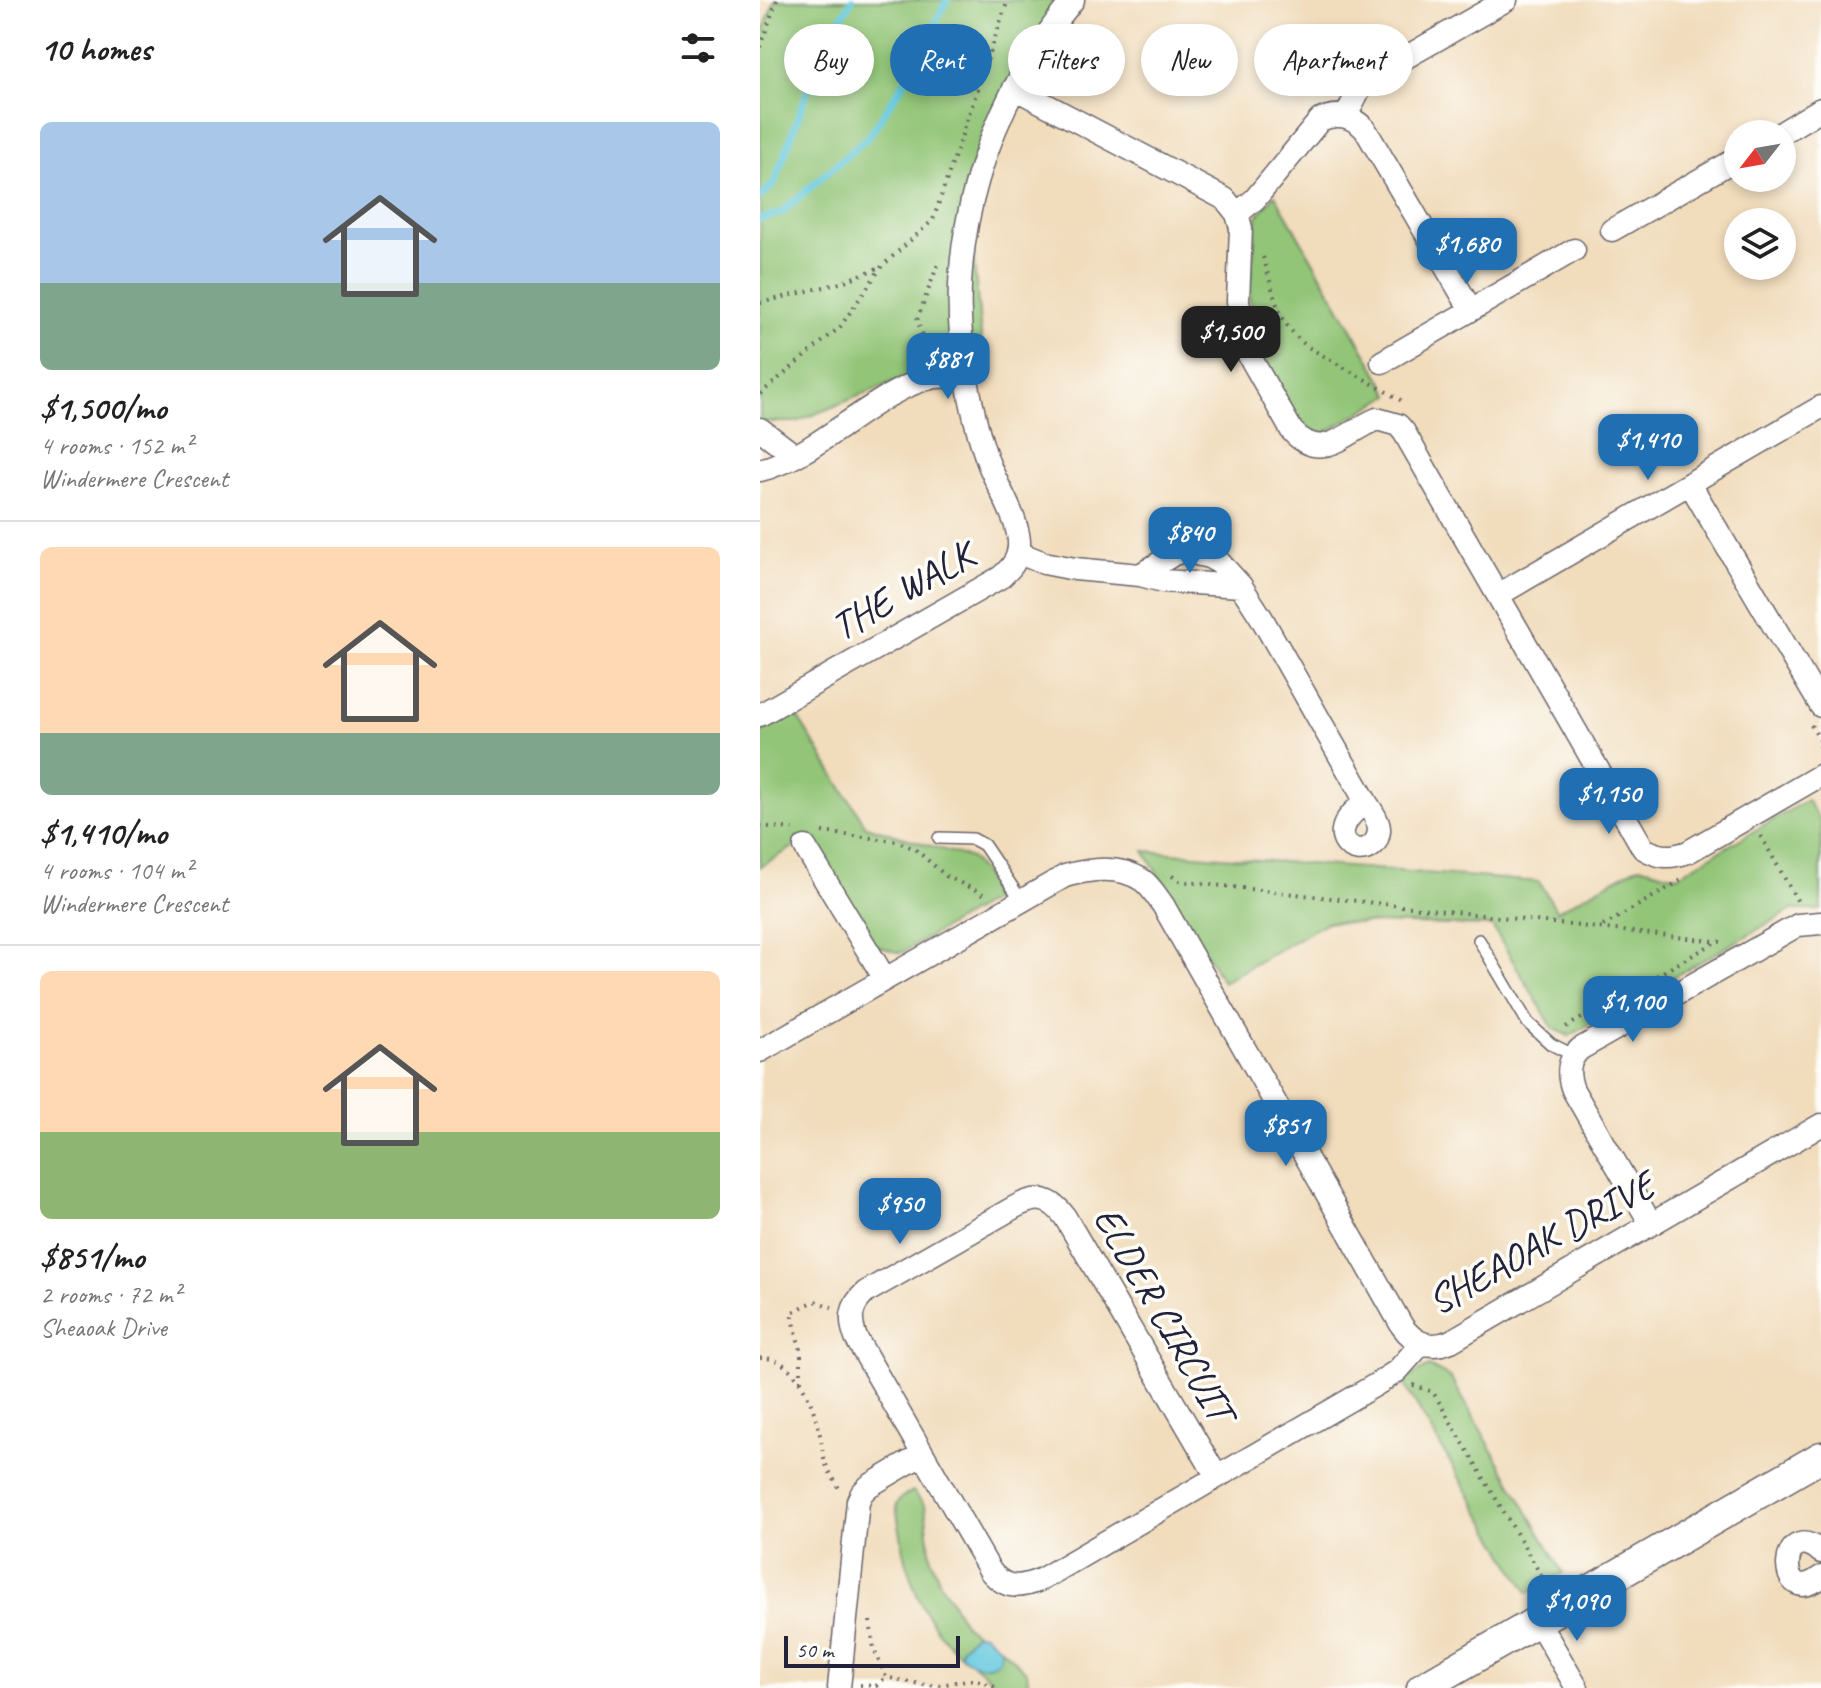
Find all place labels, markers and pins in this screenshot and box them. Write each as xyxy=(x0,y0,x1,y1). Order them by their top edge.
pin: $1,680 xyxy=(1402,218,1532,286)
pin: $1,500 xyxy=(1166,306,1296,374)
pin: $881 xyxy=(901,333,995,401)
pin: $1,410 xyxy=(1583,414,1713,482)
pin: $840 xyxy=(1143,507,1237,575)
pin: $1,150 xyxy=(1544,768,1674,836)
pin: $1,100 xyxy=(1568,976,1698,1044)
pin: $851 xyxy=(1239,1100,1333,1168)
pin: $950 xyxy=(853,1178,947,1246)
pin: $1,090 xyxy=(1512,1575,1642,1643)

